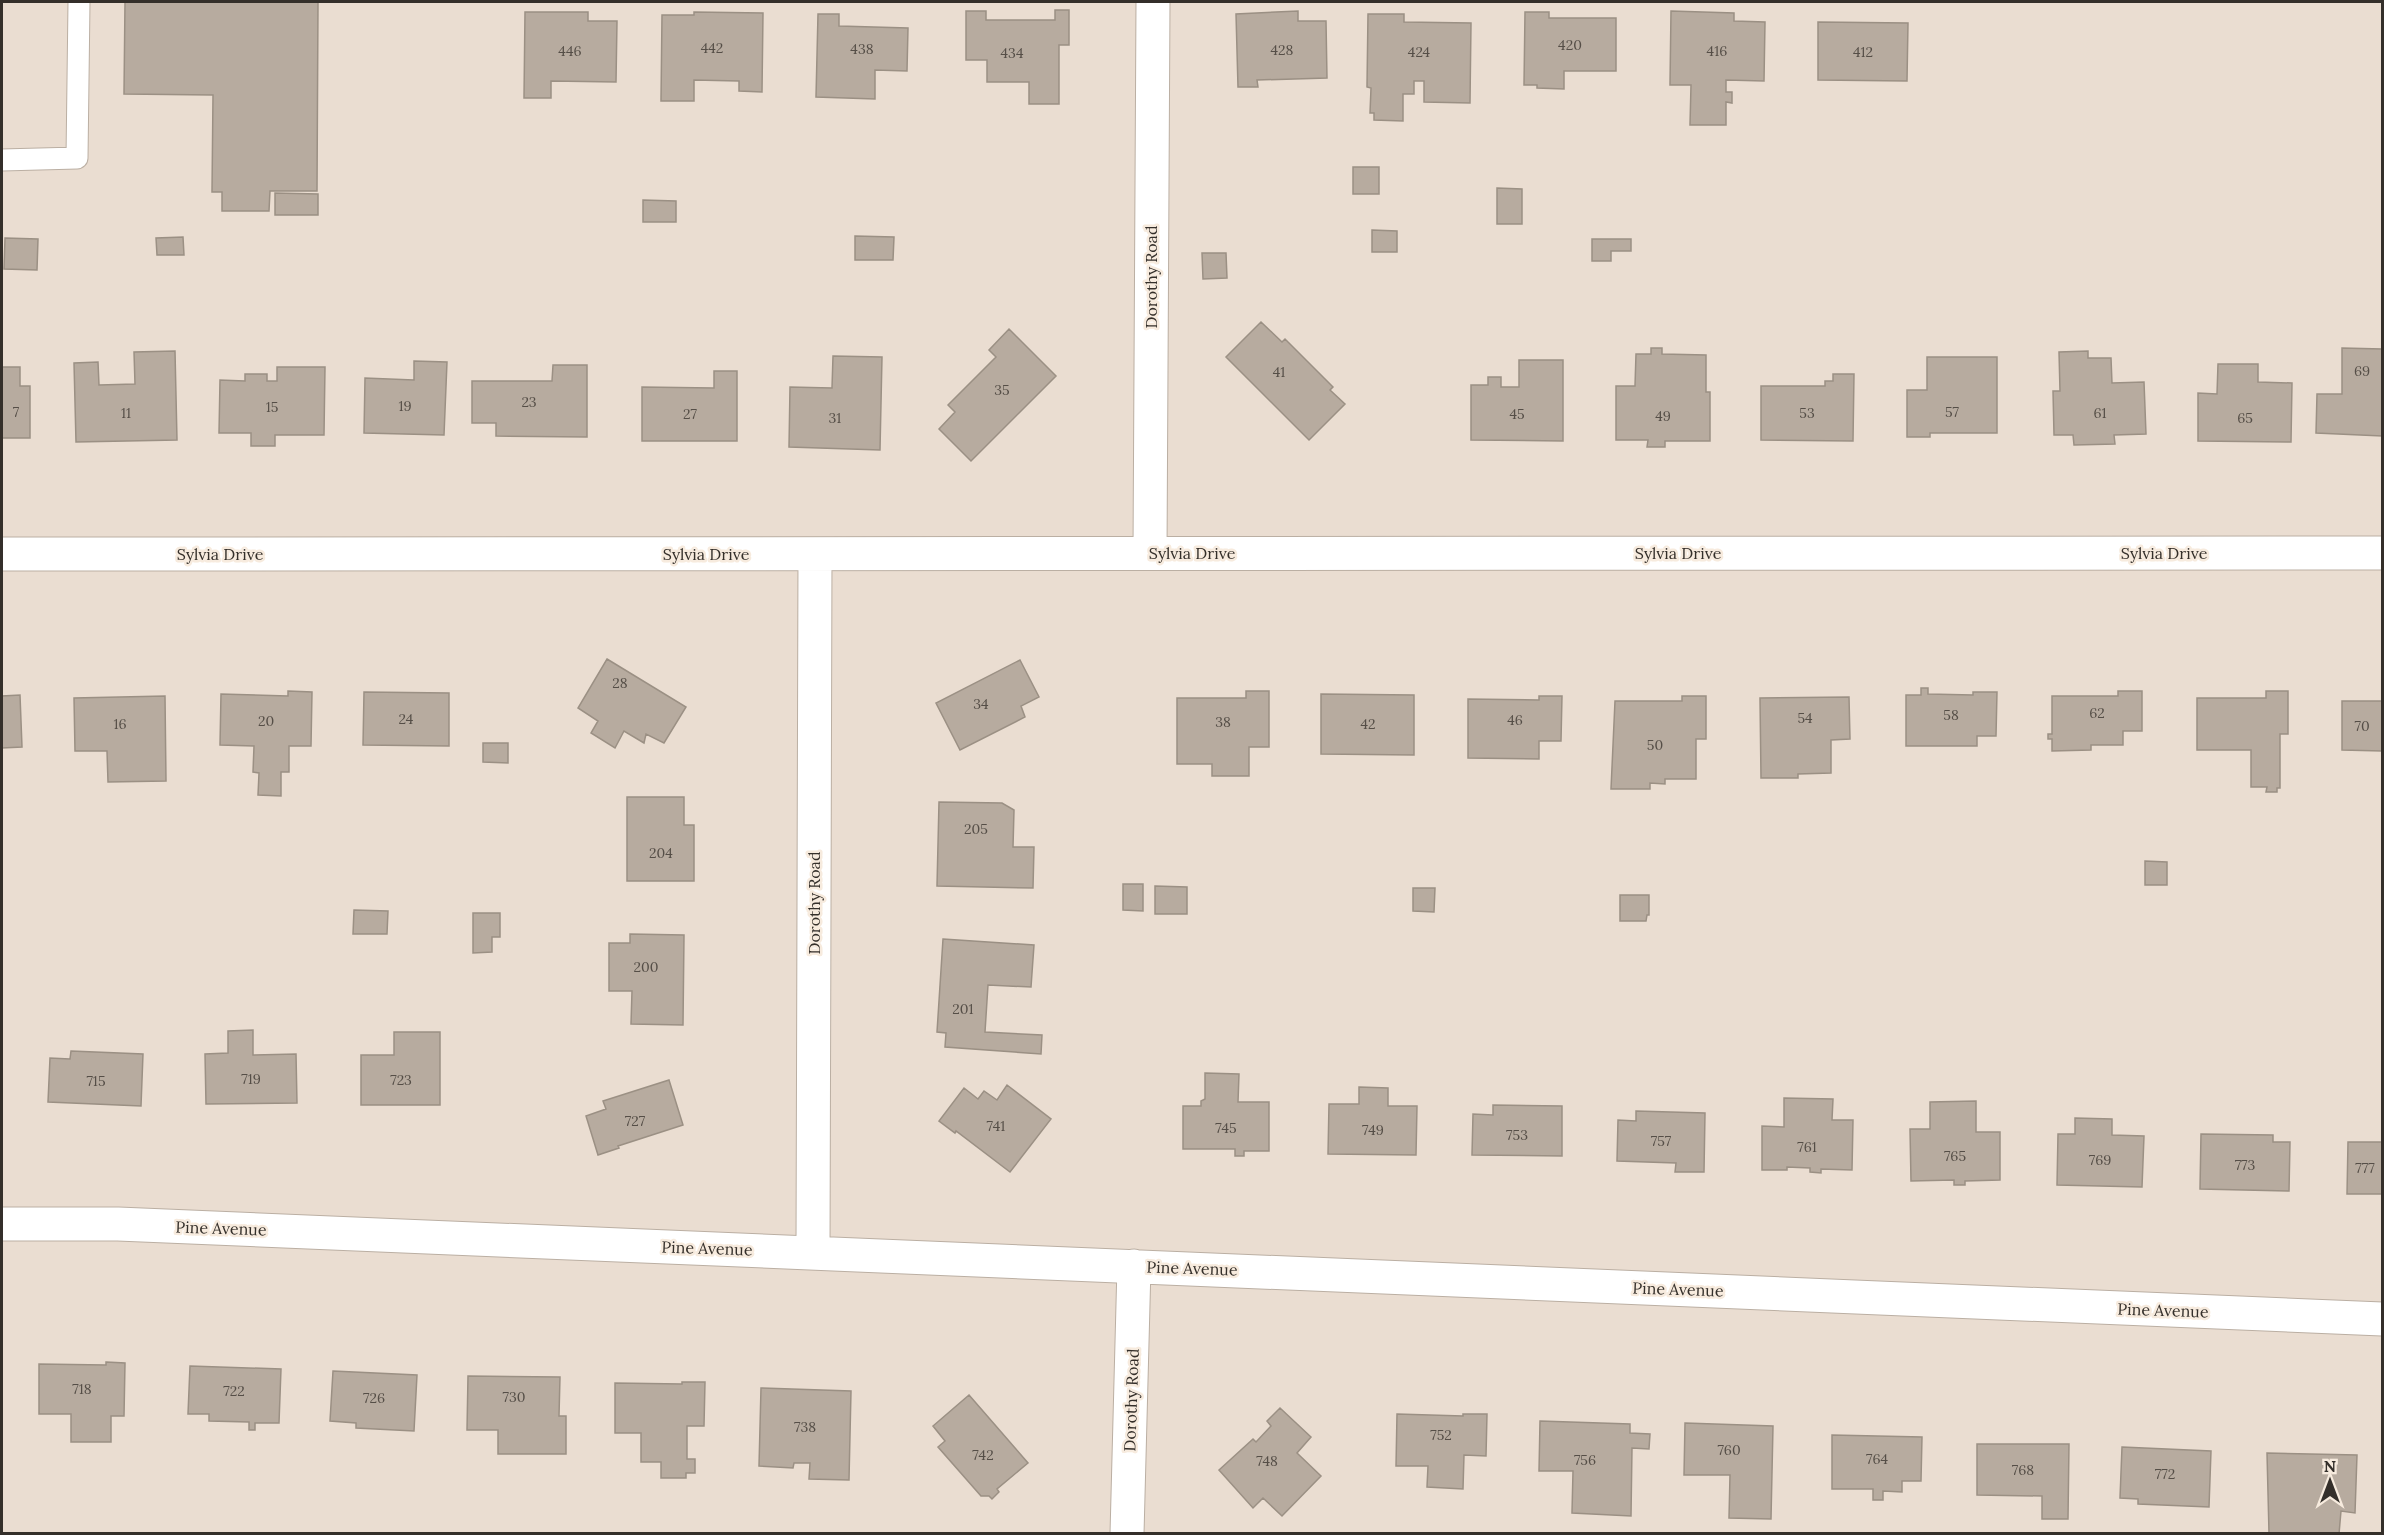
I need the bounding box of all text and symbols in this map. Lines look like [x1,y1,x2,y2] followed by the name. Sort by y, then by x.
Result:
[1558,36,1582,54] house number: 420
[701,39,723,57] house number: 442
[850,40,874,58] house number: 438
[1271,41,1294,59] house number: 428
[558,42,582,60] house number: 446
[1707,42,1727,60] house number: 416
[1408,43,1431,61] house number: 424
[1853,43,1873,61] house number: 412
[1001,44,1024,62] house number: 434
[1141,225,1161,328] street label: Dorothy Road
[2354,362,2370,380] house number: 69
[1273,363,1285,381] house number: 41
[994,381,1010,399] house number: 35
[521,393,537,411] house number: 23
[398,397,412,415] house number: 19
[266,398,278,416] house number: 15
[13,403,20,421] house number: 7
[1945,403,1960,421] house number: 57
[121,404,131,422] house number: 11
[1799,404,1815,422] house number: 53
[2093,404,2107,422] house number: 61
[683,405,698,423] house number: 27
[1509,405,1525,423] house number: 45
[1655,407,1671,425] house number: 49
[829,409,841,427] house number: 31
[2237,409,2253,427] house number: 65
[1149,543,1236,563] street label: Sylvia Drive
[1635,543,1722,563] street label: Sylvia Drive
[2121,543,2208,563] street label: Sylvia Drive
[177,544,264,564] street label: Sylvia Drive
[663,544,750,564] street label: Sylvia Drive
[612,674,628,692] house number: 28
[973,695,989,713] house number: 34
[2089,704,2105,722] house number: 62
[1943,706,1959,724] house number: 58
[1797,709,1813,727] house number: 54
[399,710,414,728] house number: 24
[1507,711,1523,729] house number: 46
[258,712,274,730] house number: 20
[1215,713,1231,731] house number: 38
[113,715,127,733] house number: 16
[1360,715,1376,733] house number: 42
[2354,717,2370,735] house number: 70
[1647,736,1663,754] house number: 50
[964,820,988,838] house number: 205
[649,844,673,862] house number: 204
[804,851,824,954] street label: Dorothy Road
[634,958,658,976] house number: 200
[952,1000,974,1018] house number: 201
[241,1070,261,1088] house number: 719
[390,1071,412,1089] house number: 723
[86,1072,106,1090] house number: 715
[625,1112,646,1130] house number: 727
[987,1117,1005,1135] house number: 741
[1215,1119,1237,1137] house number: 745
[1362,1121,1384,1139] house number: 749
[1506,1126,1528,1144] house number: 753
[1651,1132,1672,1150] house number: 757
[1797,1138,1817,1156] house number: 761
[1944,1147,1966,1165] house number: 765
[2089,1151,2111,1169] house number: 769
[2235,1156,2256,1174] house number: 773
[2355,1159,2375,1177] house number: 777
[175,1216,267,1240] street label: Pine Avenue
[661,1236,753,1260] street label: Pine Avenue
[1146,1256,1238,1280] street label: Pine Avenue
[1632,1277,1724,1301] street label: Pine Avenue
[2117,1298,2209,1322] street label: Pine Avenue
[1119,1348,1143,1452] street label: Dorothy Road
[72,1380,92,1398] house number: 718
[223,1382,245,1400] house number: 722
[503,1388,525,1406] house number: 730
[363,1389,385,1407] house number: 726
[794,1418,816,1436] house number: 738
[1430,1426,1452,1444] house number: 752
[1717,1441,1741,1459] house number: 760
[972,1446,994,1464] house number: 742
[1866,1450,1888,1468] house number: 764
[1574,1451,1596,1469] house number: 756
[2300,1451,2360,1511] north arrow
[1256,1452,1278,1470] house number: 748
[2324,1456,2336,1476] text: N
[2012,1461,2034,1479] house number: 768
[2155,1465,2175,1483] house number: 772

